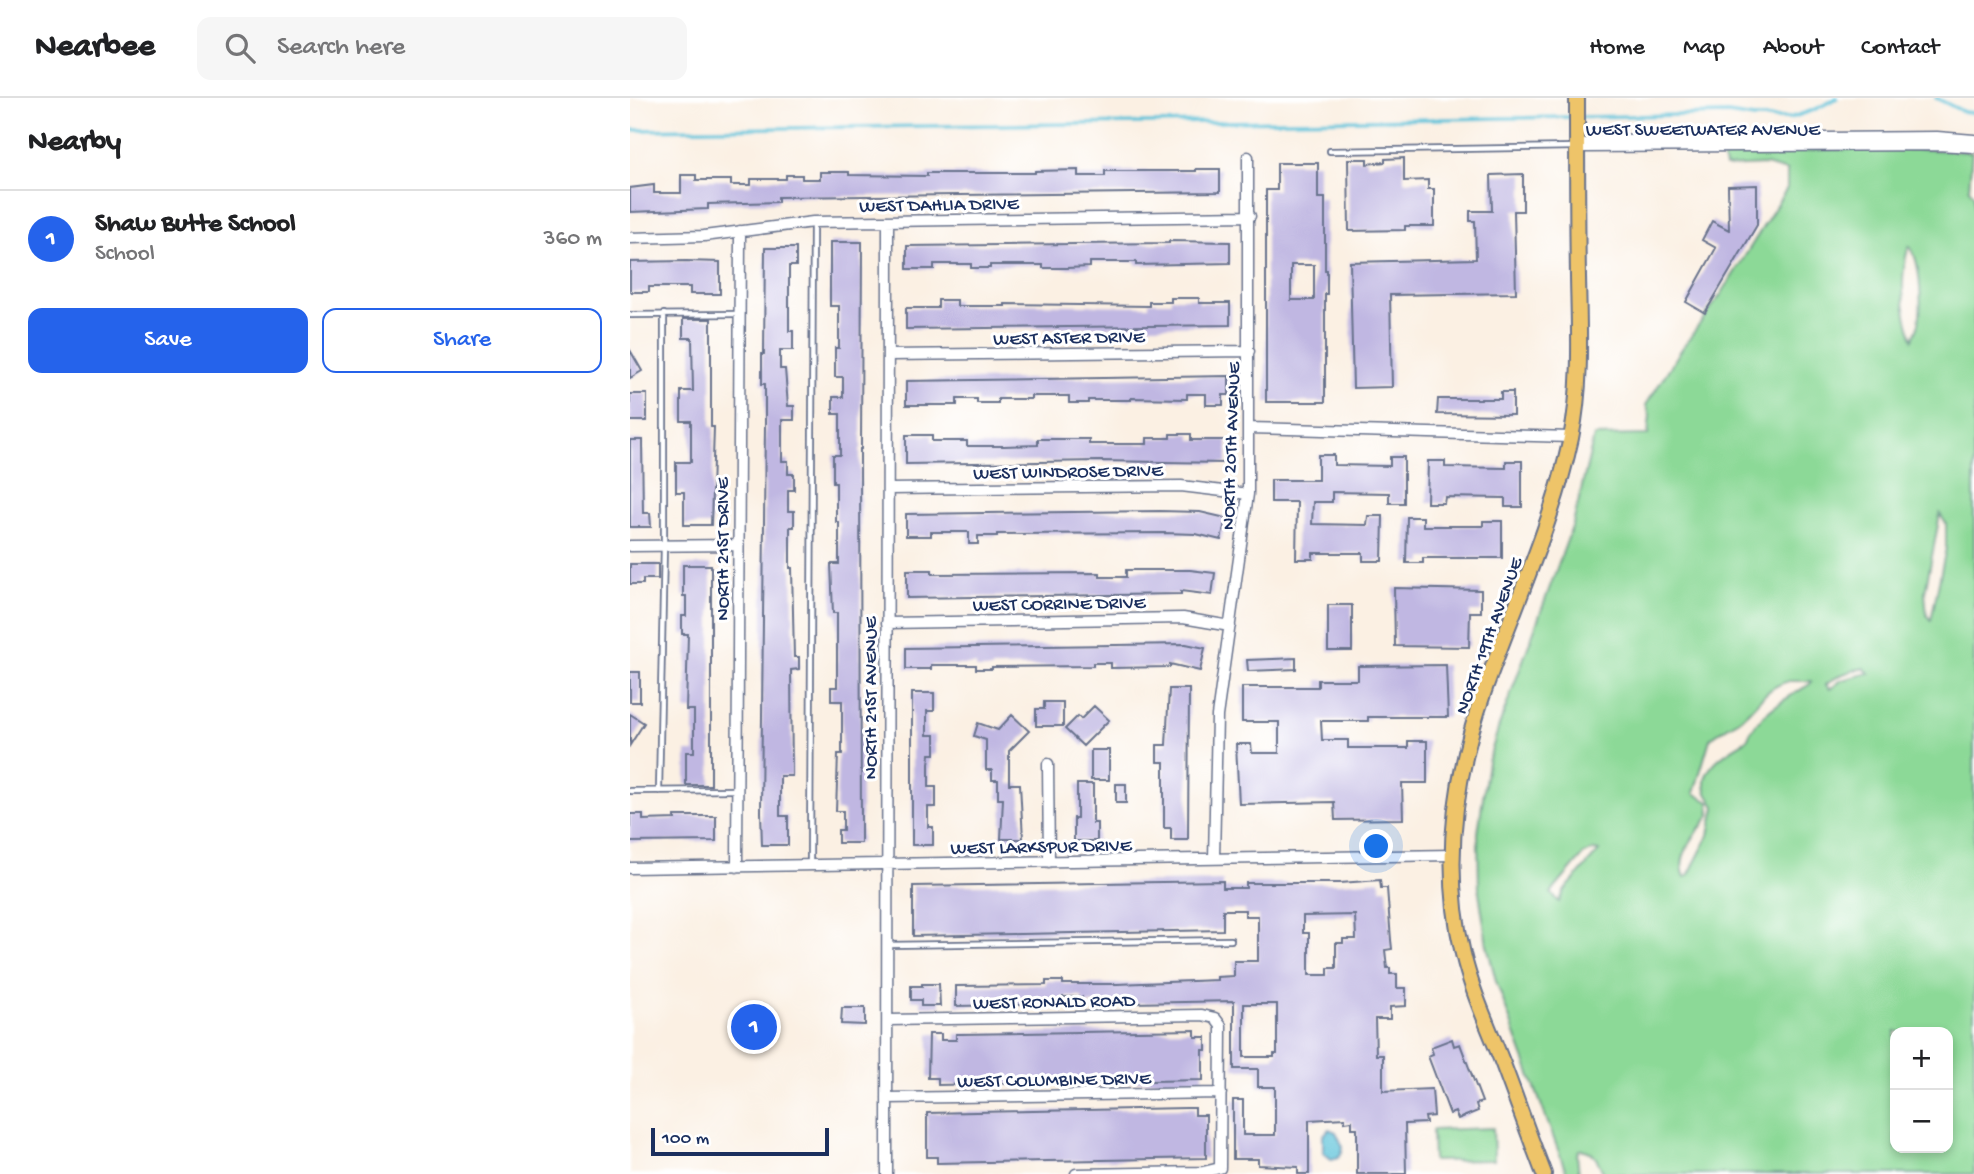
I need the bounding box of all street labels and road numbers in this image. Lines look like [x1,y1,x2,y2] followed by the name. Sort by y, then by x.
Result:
[1586,120,1821,143] street label: WEST SWEETWATER AVENUE
[859,194,1020,219] street label: WEST DAHLIA DRIVE
[993,327,1146,352] street label: WEST ASTER DRIVE
[1218,361,1247,530] street label: NORTH 20TH AVENUE
[973,460,1164,487] street label: WEST WINDROSE DRIVE
[713,476,736,621] street label: NORTH 21ST DRIVE
[1451,554,1530,718] street label: NORTH 19TH AVENUE
[972,592,1147,619] street label: WEST CORRINE DRIVE
[861,615,884,779] street label: NORTH 21ST AVENUE
[950,835,1133,862] street label: WEST LARKSPUR DRIVE
[973,991,1136,1016] street label: WEST RONALD ROAD
[957,1068,1152,1095] street label: WEST COLUMBINE DRIVE

